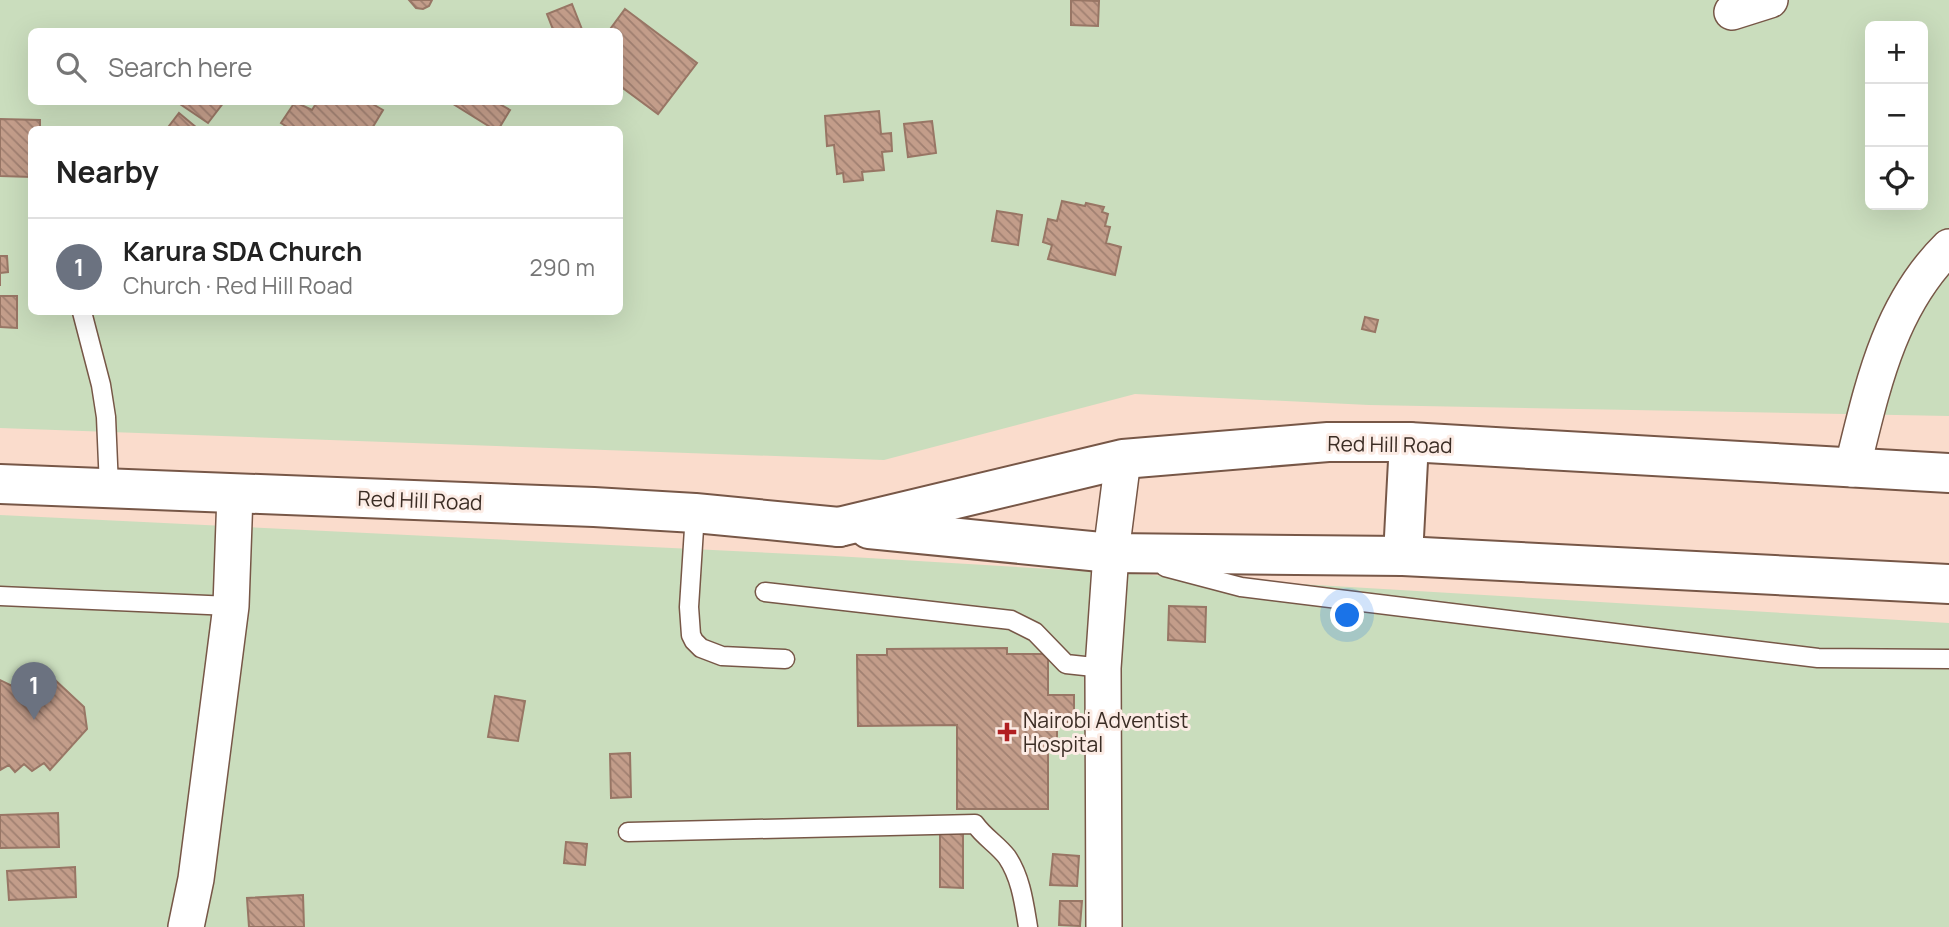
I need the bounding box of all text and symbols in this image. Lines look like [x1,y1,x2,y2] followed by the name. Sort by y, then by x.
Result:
[1865,21,1928,210] map controls
[1865,21,1928,84] button: +
[28,28,623,105] search box
[52,48,90,86] icon: search
[108,49,253,85] text: Search here
[1865,84,1928,147] button: −
[1865,147,1928,210] button: locate
[56,151,159,192] text: Nearby
[123,233,362,269] text: Karura SDA Church
[74,251,84,283] text: 1
[529,251,595,283] text: 290 m
[123,269,353,301] text: Church · Red Hill Road
[1327,429,1453,459] street label: Red Hill Road
[357,484,483,516] street label: Red Hill Road
[1330,598,1364,632] your location
[11,662,57,720] pin: 1
[1023,706,1188,758] place label: Nairobi Adventist Hospital
[997,722,1017,742] marker: Nairobi Adventist Hospital

